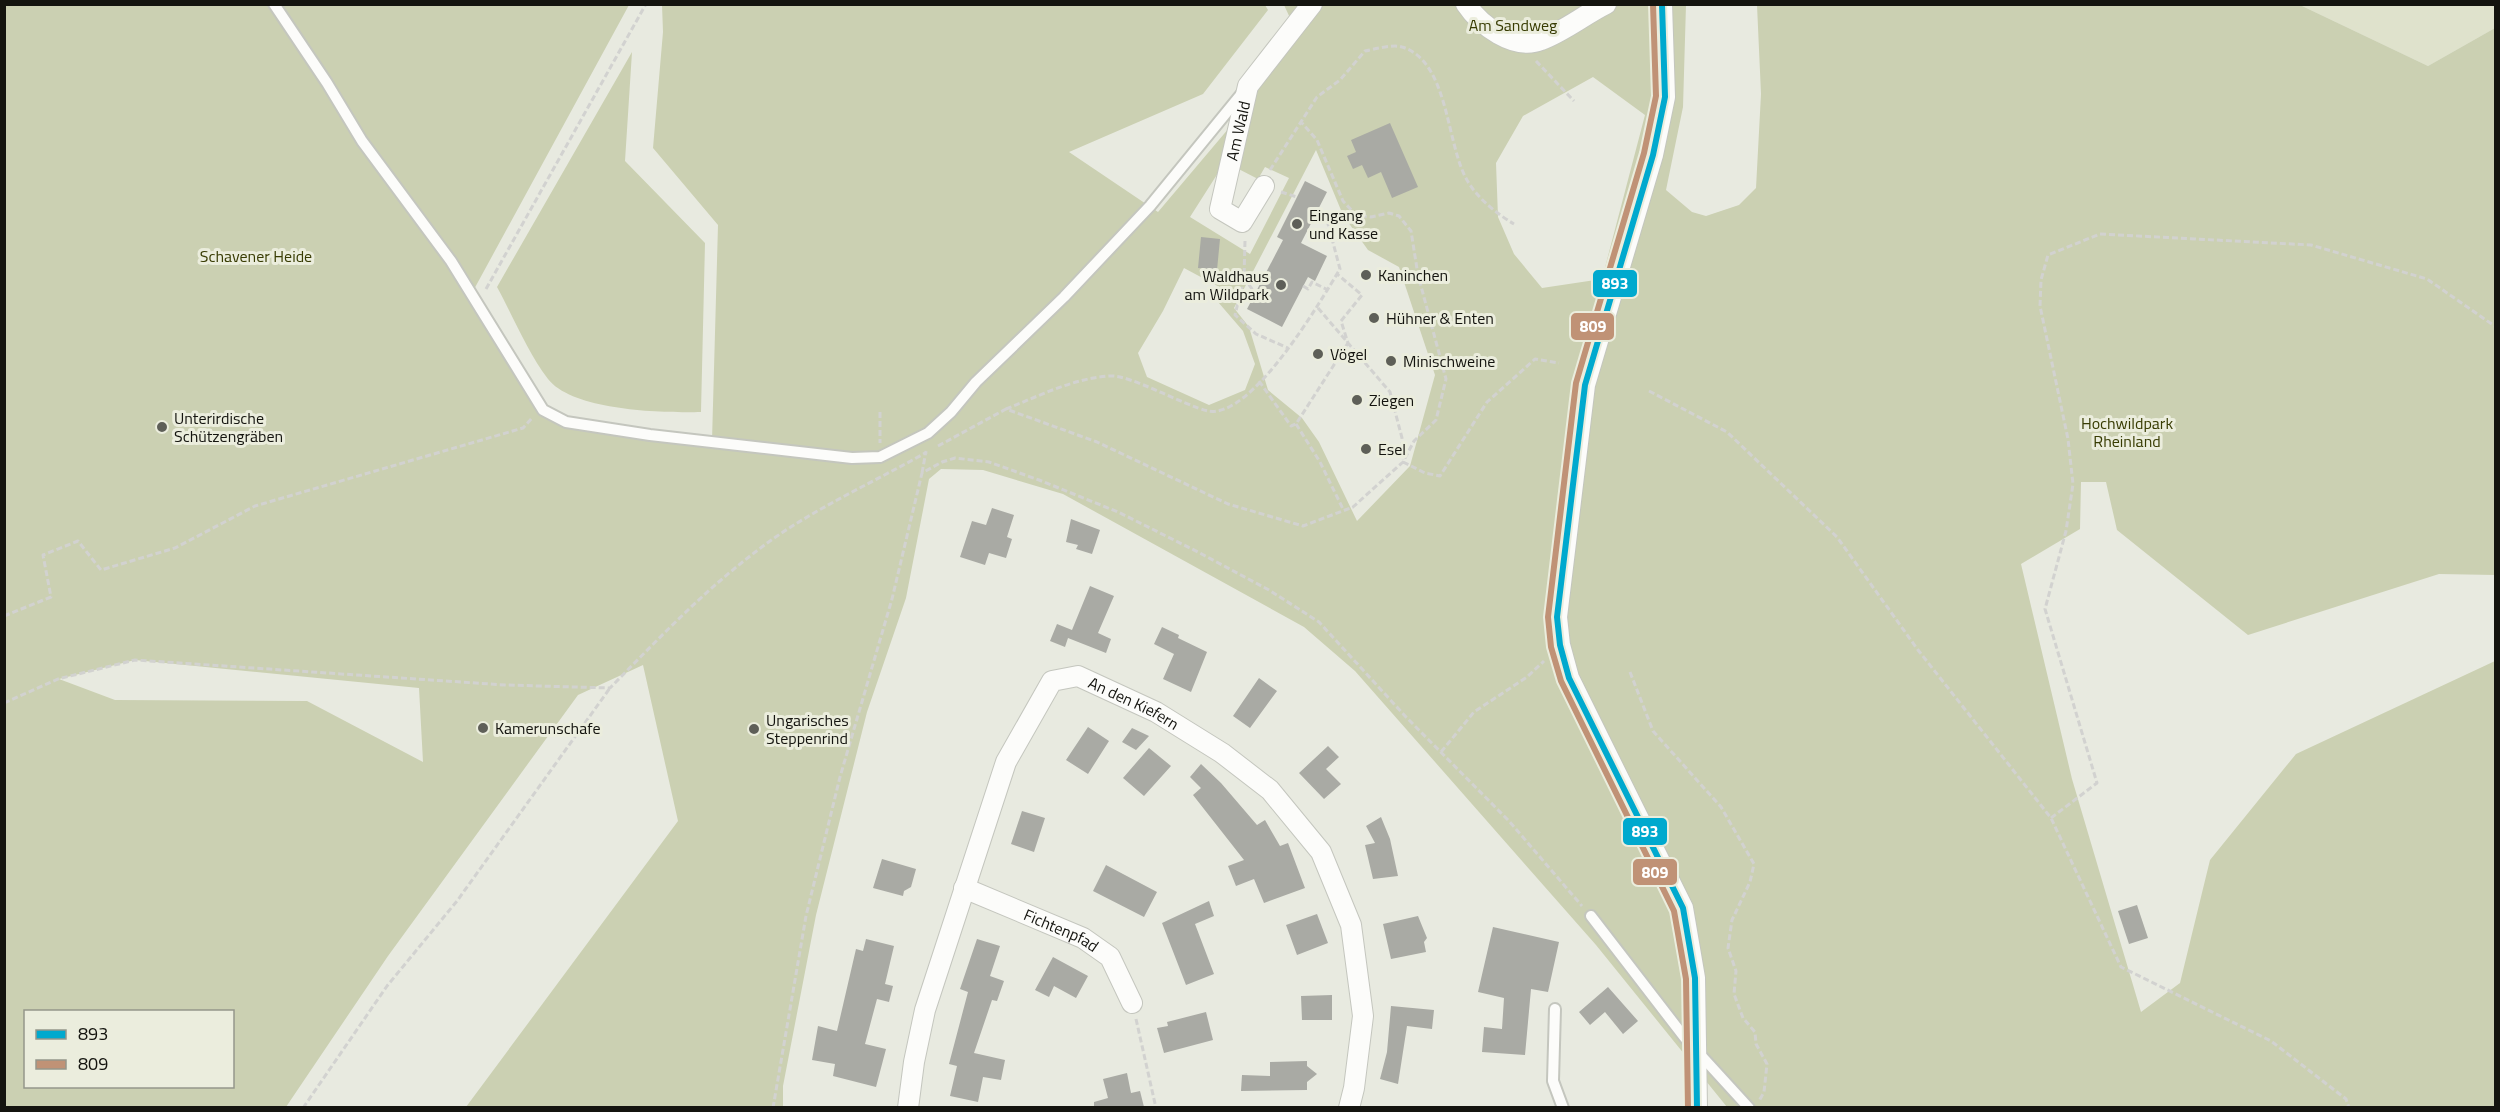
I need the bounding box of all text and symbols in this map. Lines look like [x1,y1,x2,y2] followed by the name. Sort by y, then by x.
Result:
[1469,13,1557,37] park label: Am Sandweg
[1219,99,1256,163] street label: Am Wald
[1309,203,1378,245] place label: Eingang und Kasse
[1290,217,1304,231] marker: Eingang und Kasse
[200,244,312,268] park label: Schavener Heide
[1378,263,1448,287] place label: Kaninchen
[1185,264,1269,306] place label: Waldhaus am Wildpark
[1359,268,1373,282] marker: Kaninchen
[1592,269,1638,298] line badge: 893
[1602,271,1628,295] text: 893
[1274,278,1288,292] marker: Waldhaus am Wildpark
[1386,306,1494,330] place label: Hühner & Enten
[1367,311,1381,325] marker: Hühner & Enten
[1570,312,1615,341] line badge: 809
[1580,314,1606,338] text: 809
[1330,342,1367,366] place label: Vögel
[1311,347,1325,361] marker: Vögel
[1403,349,1495,373] place label: Minischweine
[1384,354,1398,368] marker: Minischweine
[1369,388,1414,412] place label: Ziegen
[1350,393,1364,407] marker: Ziegen
[174,406,283,448] place label: Unterirdische Schützengräben
[2081,411,2173,453] park label: Hochwildpark Rheinland
[155,420,169,434] marker: Unterirdische Schützengräben
[1378,437,1406,461] place label: Esel
[1359,442,1373,456] marker: Esel
[1085,670,1184,736] street label: An den Kiefern
[766,708,849,750] place label: Ungarisches Steppenrind
[495,716,600,740] place label: Kamerunschafe
[476,721,490,735] marker: Kamerunschafe
[747,722,761,736] marker: Ungarisches Steppenrind
[1622,817,1668,846] line badge: 893
[1632,819,1658,843] text: 893
[1632,858,1678,886] line badge: 809
[1642,860,1668,884] text: 809
[1020,902,1104,958] street label: Fichtenpfad
[24,1010,234,1088] legend
[78,1020,108,1047] text: 893
[78,1050,108,1077] text: 809

